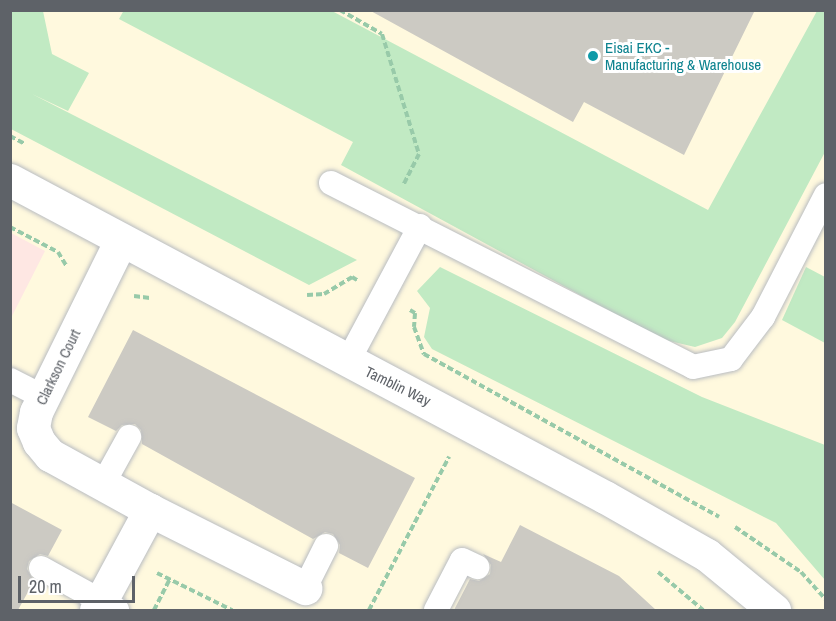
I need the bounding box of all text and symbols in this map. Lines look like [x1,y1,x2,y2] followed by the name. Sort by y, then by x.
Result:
[605,38,761,73] place label: Eisai EKC - Manufacturing & Warehouse
[586,49,600,63] marker: Eisai EKC - Manufacturing & Warehouse
[32,326,84,408] street label: Clarkson Court
[362,362,434,410] street label: Tamblin Way
[21,564,138,602] scale bar
[29,574,62,599] text: 20 m

